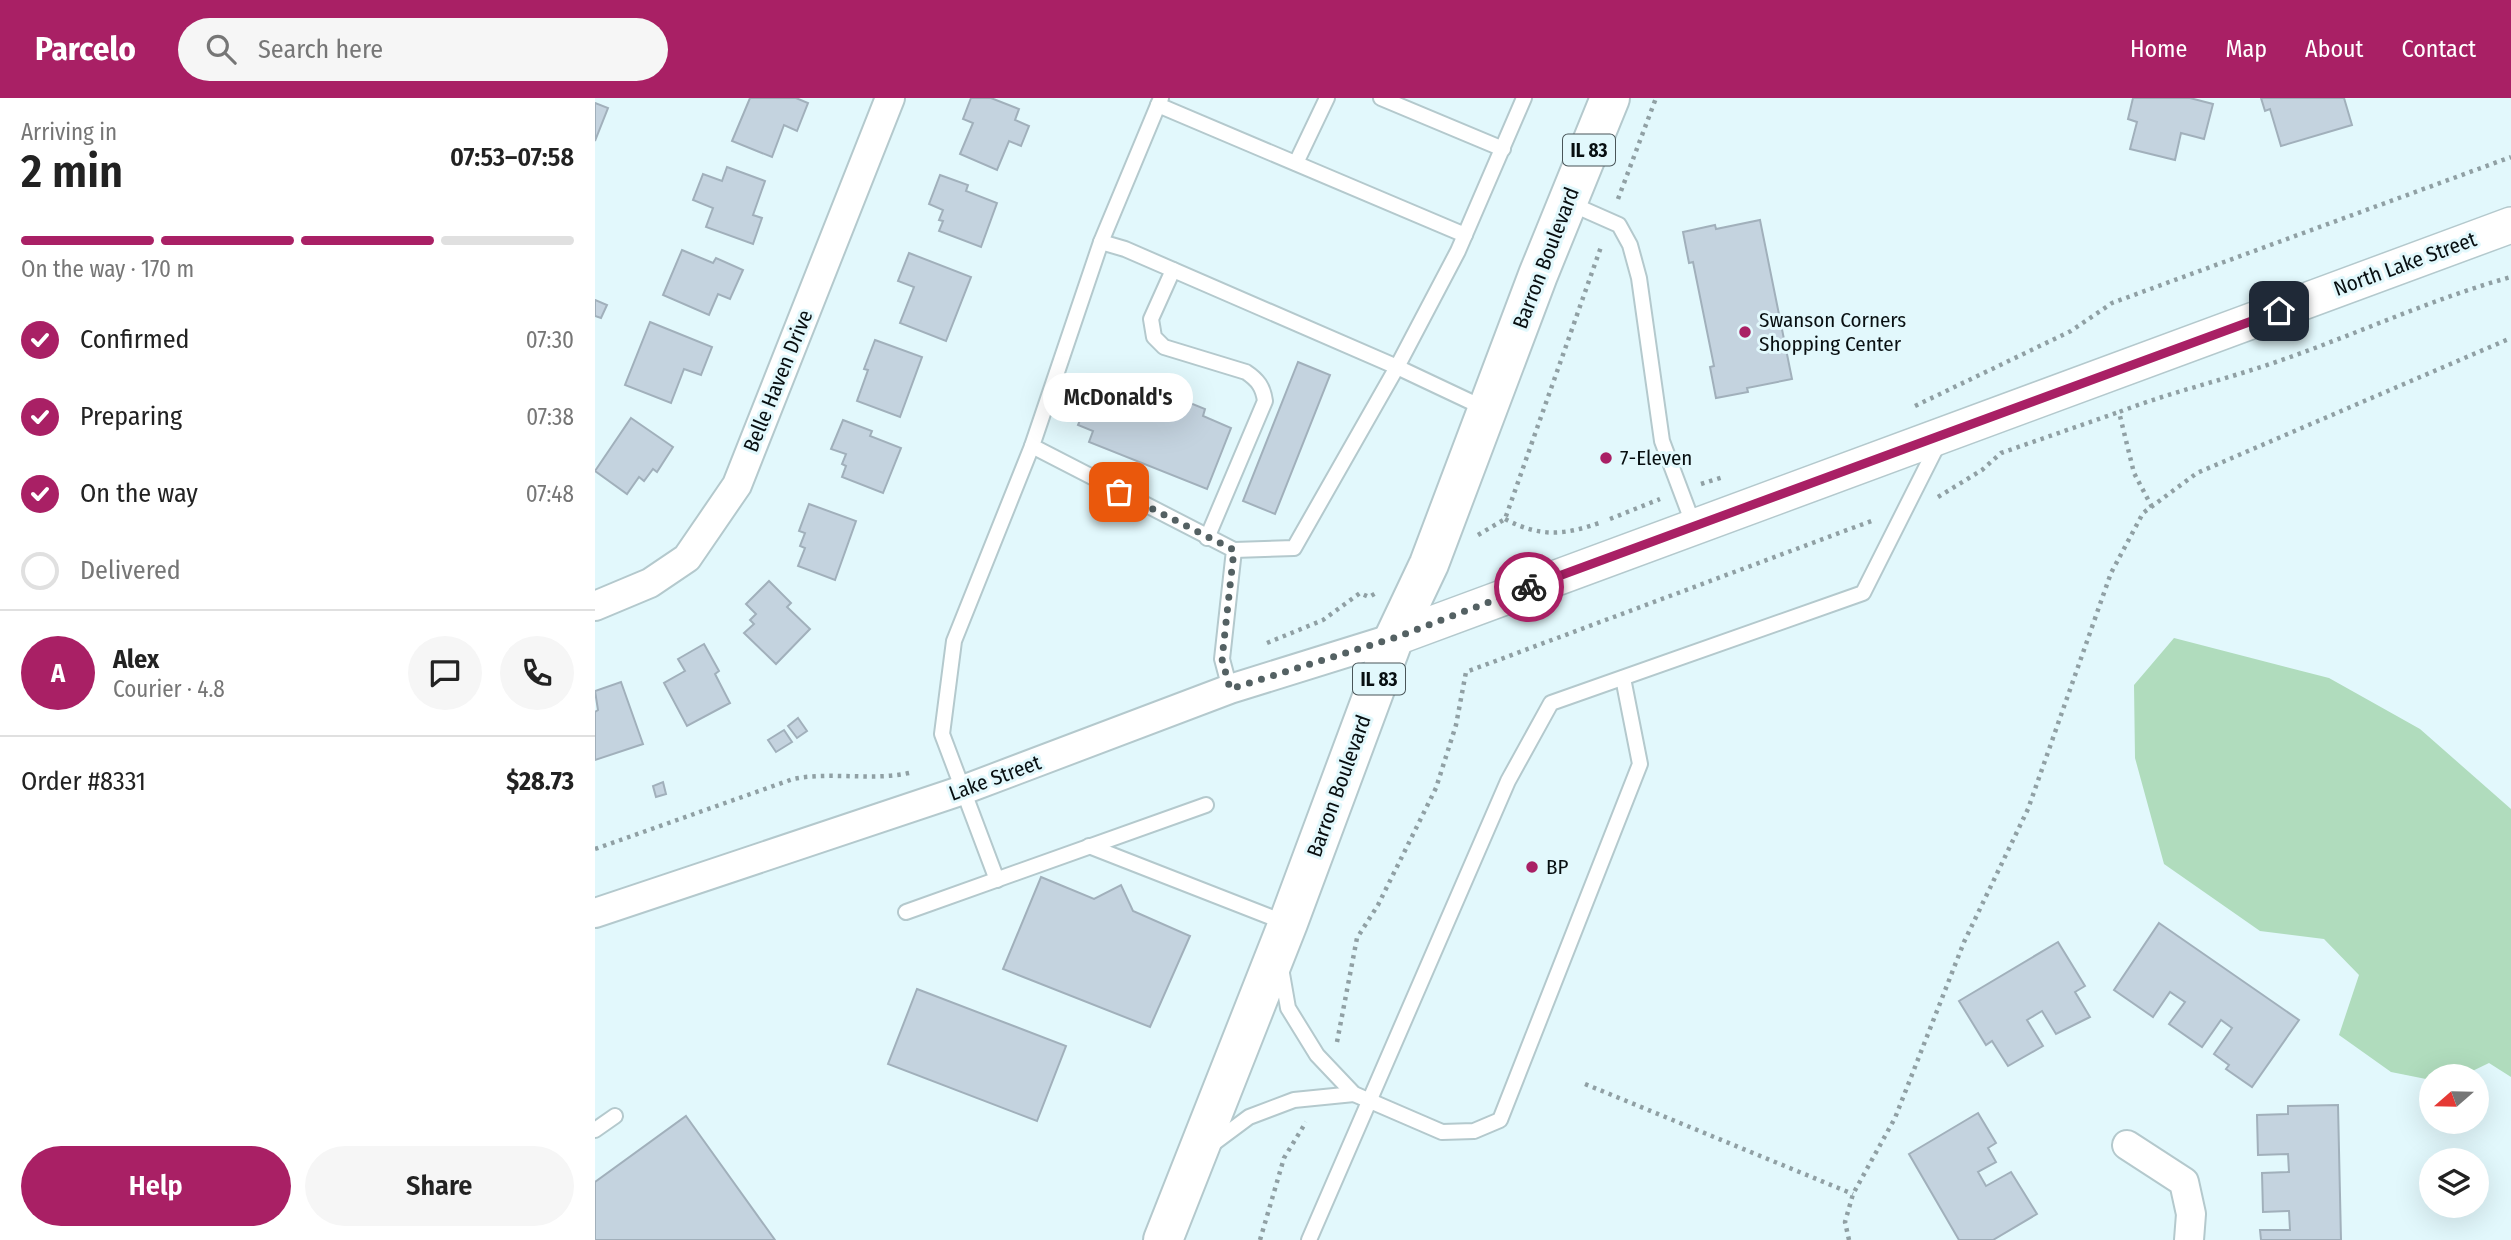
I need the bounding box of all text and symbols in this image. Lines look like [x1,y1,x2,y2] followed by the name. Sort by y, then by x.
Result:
[178,18,668,81] search box
[35,29,136,69] text: Parcelo
[202,30,240,68] icon: search
[258,34,383,65] text: Search here
[2130,35,2187,63] text: Home
[2225,35,2267,63] text: Map
[2305,35,2363,63] text: About
[2401,35,2476,63] text: Contact
[21,118,117,146] text: Arriving in
[1563,134,1615,166] road number: IL 83
[450,142,574,173] text: 07:53–07:58
[21,144,123,199] text: 2 min
[1507,184,1585,332] street label: Barron Boulevard
[2330,226,2480,302] street label: North Lake Street
[21,255,194,283] text: On the way · 170 m
[2249,281,2309,341] pin
[2260,292,2298,330] icon: home
[738,306,818,456] street label: Belle Haven Drive
[1759,307,1906,357] place label: Swanson Corners Shopping Center
[21,321,59,359] icon: check
[80,324,190,355] text: Confirmed
[1737,324,1753,340] marker: Swanson Corners Shopping Center
[526,326,574,354] text: 07:30
[1044,373,1194,422] callout: McDonald's
[1063,383,1173,411] text: McDonald's
[21,398,59,436] icon: check
[80,401,182,432] text: Preparing
[526,403,574,431] text: 07:38
[1620,445,1692,471] place label: 7-Eleven
[1598,450,1614,466] marker: 7-Eleven
[1089,462,1149,522] pin
[1100,473,1138,511] icon: bag
[21,475,59,513] icon: check
[80,478,198,509] text: On the way
[526,480,574,508] text: 07:48
[1494,552,1564,622] courier
[80,555,181,586] text: Delivered
[1510,568,1548,606] icon: bike
[408,636,482,710] button: chat
[500,636,574,710] button: phone
[113,644,159,675] text: Alex
[51,658,65,689] text: A
[1353,664,1405,694] road number: IL 83
[113,675,225,703] text: Courier · 4.8
[1301,711,1377,861] street label: Barron Boulevard
[945,749,1045,807] street label: Lake Street
[21,766,146,797] text: Order #8331
[506,766,574,797] text: $28.73
[1546,854,1568,880] place label: BP
[1524,859,1540,875] marker: BP
[2419,1064,2489,1134] north arrow
[2419,1064,2489,1218] map controls
[21,1146,291,1226] button: Help
[305,1146,574,1226] button: Share
[2419,1148,2489,1218] button: layers

